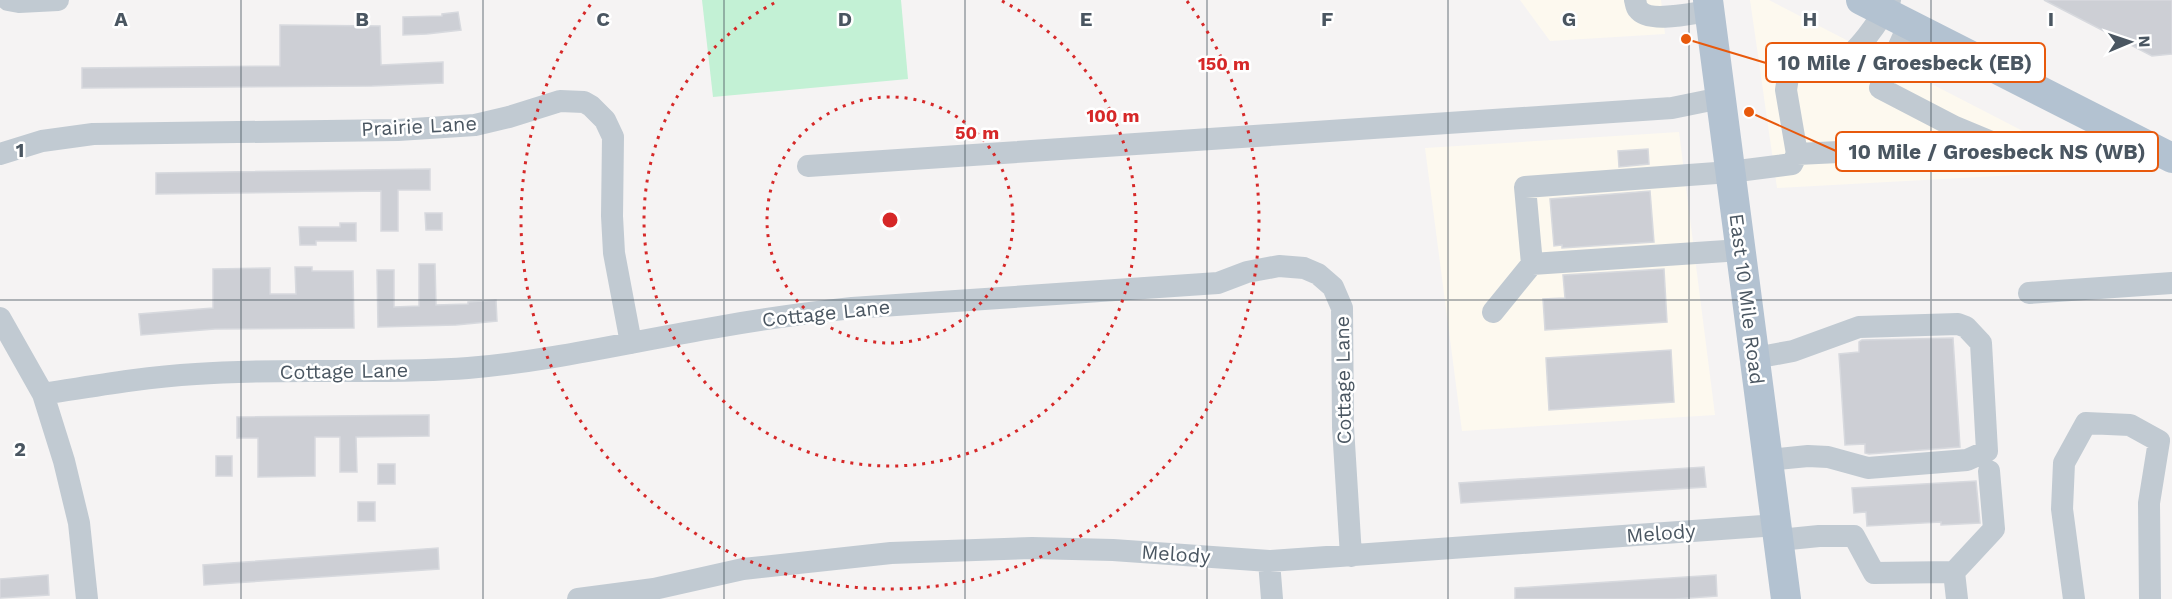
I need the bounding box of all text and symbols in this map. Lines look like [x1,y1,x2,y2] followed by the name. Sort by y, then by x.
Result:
[114,7,128,31] text: A
[355,7,369,31] text: B
[596,7,610,31] text: C
[838,7,852,31] text: D
[1080,7,1092,31] text: E
[1321,7,1333,31] text: F
[1562,7,1576,31] text: G
[1803,7,1817,31] text: H
[2048,7,2054,31] text: I
[2100,12,2160,72] north arrow
[2135,35,2154,48] text: N
[1766,43,2045,82] callout: 10 Mile / Groesbeck (EB)
[1778,50,2032,75] text: 10 Mile / Groesbeck (EB)
[1198,53,1250,74] text: 150 m
[1086,105,1140,126] text: 100 m
[361,111,477,141] street label: Prairie Lane
[955,122,999,143] text: 50 m
[1836,132,2158,171] callout: 10 Mile / Groesbeck NS (WB)
[16,138,24,162] text: 1
[1848,139,2146,164] text: 10 Mile / Groesbeck NS (WB)
[880,210,900,230] centre of rings
[1725,212,1769,386] street label: East 10 Mile Road
[761,294,891,332] street label: Cottage Lane
[1330,316,1356,444] street label: Cottage Lane
[280,358,408,384] street label: Cottage Lane
[14,437,26,461] text: 2
[1626,519,1697,547] street label: Melody
[1141,540,1212,568] street label: Melody

